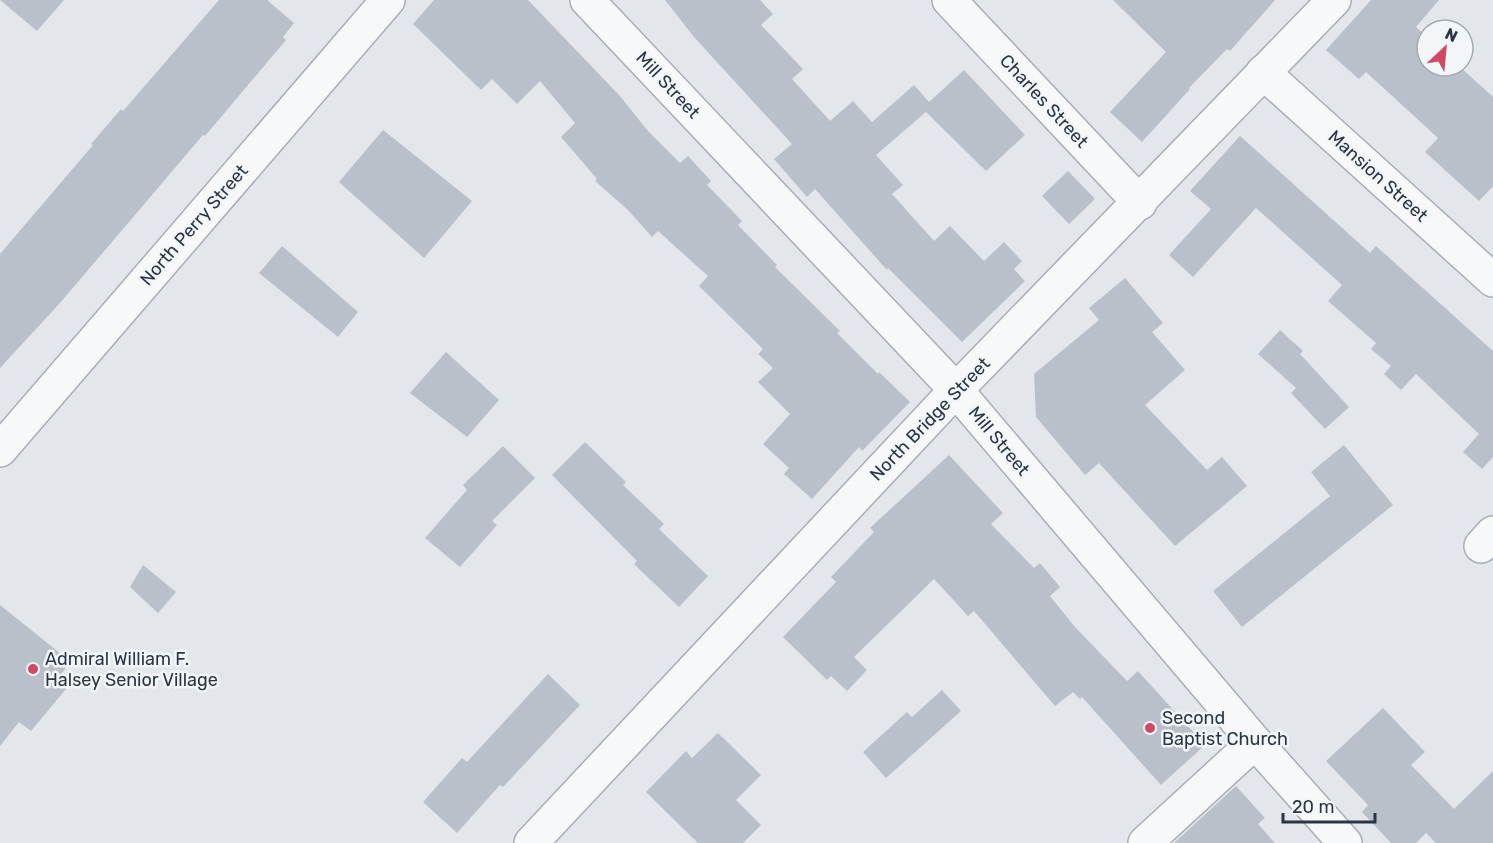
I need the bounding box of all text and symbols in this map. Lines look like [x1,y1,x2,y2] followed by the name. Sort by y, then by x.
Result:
[1415,18,1475,78] north arrow
[1442,24,1461,46] text: N
[631,47,705,123] street label: Mill Street
[995,50,1093,152] street label: Charles Street
[1324,126,1432,226] street label: Mansion Street
[135,160,253,290] street label: North Perry Street
[865,353,995,485] street label: North Bridge Street
[964,402,1034,480] street label: Mill Street
[45,648,218,691] place label: Admiral William F. Halsey Senior Village
[26,662,40,676] marker: Admiral William F. Halsey Senior Village
[1162,707,1288,750] place label: Second Baptist Church
[1143,721,1157,735] marker: Second Baptist Church
[1283,786,1374,824] scale bar
[1292,796,1334,818] text: 20 m

